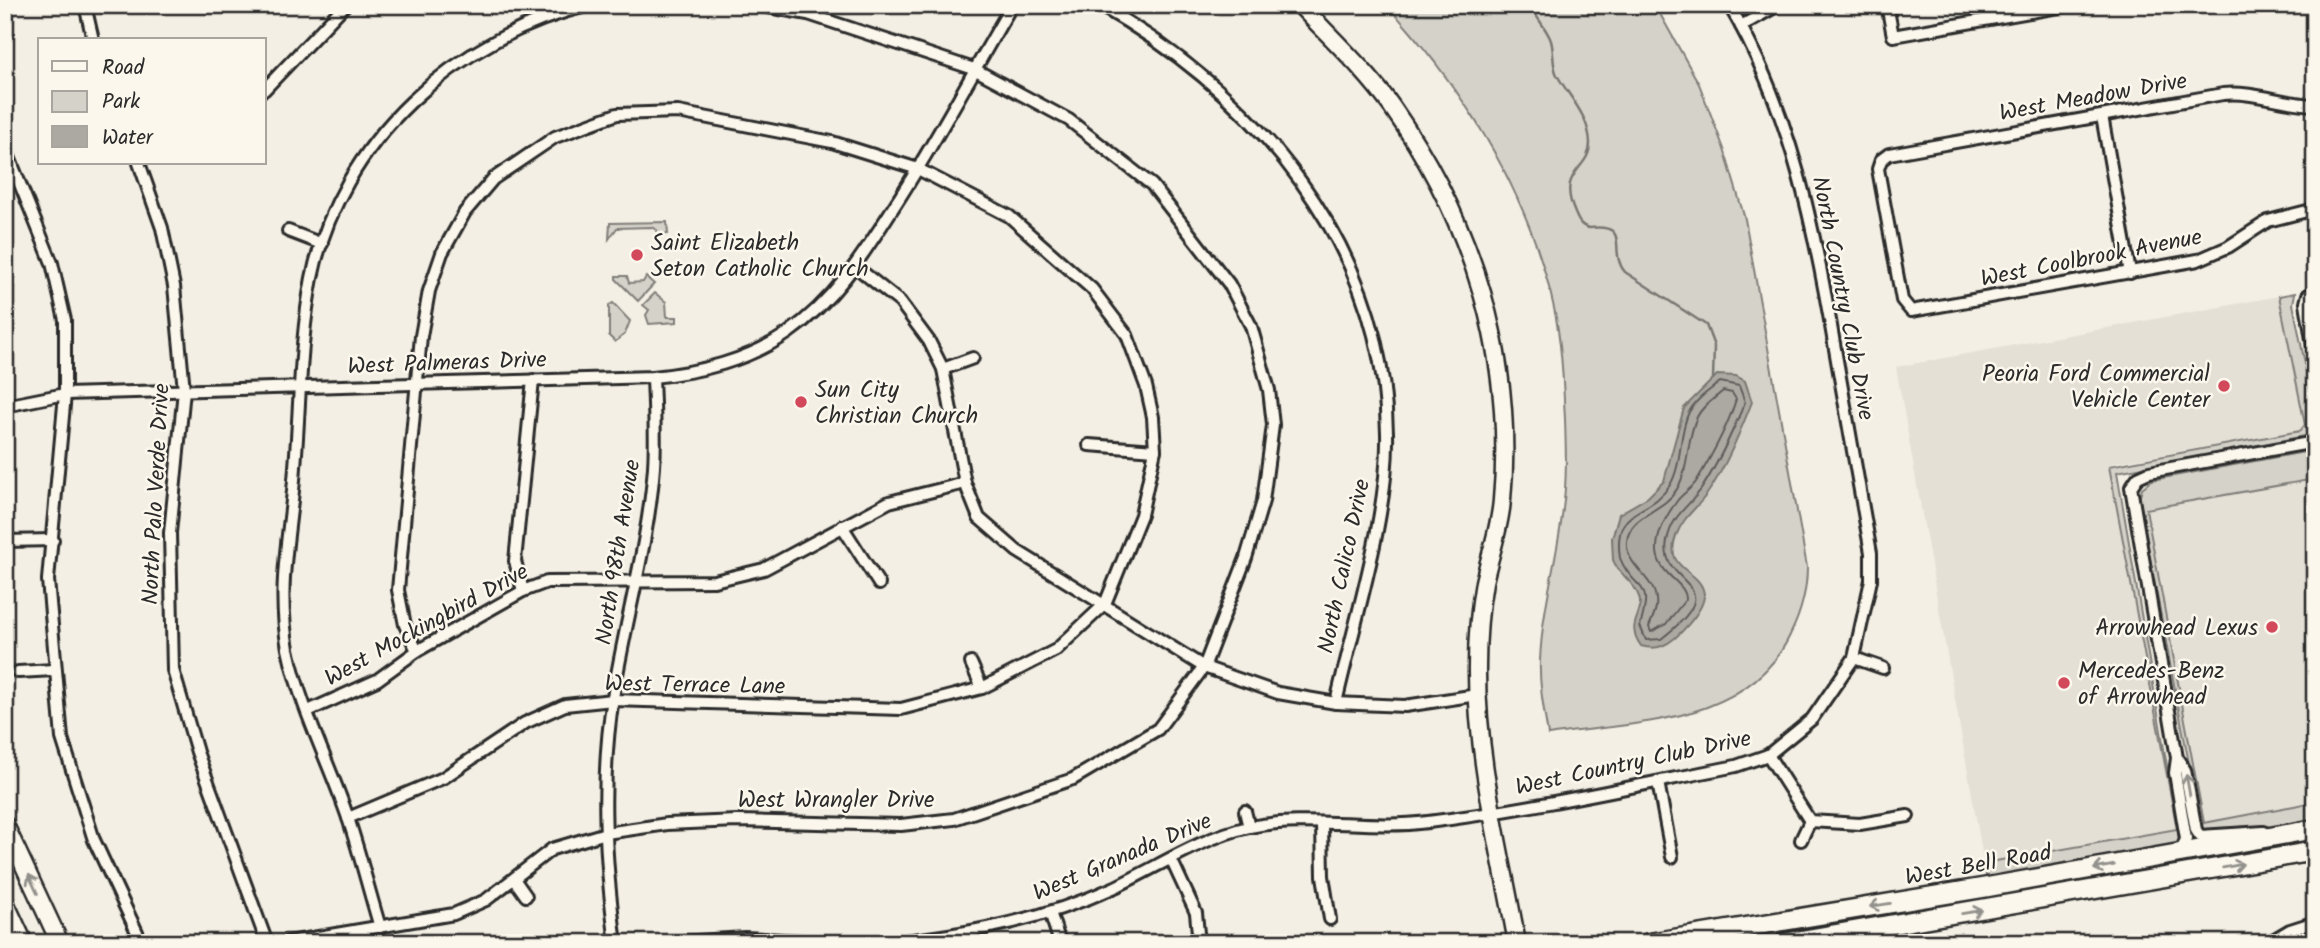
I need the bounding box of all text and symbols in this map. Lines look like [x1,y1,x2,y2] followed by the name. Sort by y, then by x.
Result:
[38,38,266,164] legend
[102,52,145,85] text: Road
[1997,64,2190,132] street label: West Meadow Drive
[102,86,140,119] text: Park
[102,122,154,155] text: Water
[1801,173,1883,423] street label: North Country Club Drive
[1978,220,2205,298] street label: West Coolbrook Avenue
[651,226,869,288] place label: Saint Elizabeth Seton Catholic Church
[629,247,645,263] marker: Saint Elizabeth Seton Catholic Church
[347,343,547,385] street label: West Palmeras Drive
[1982,357,2211,419] place label: Peoria Ford Commercial Vehicle Center
[815,373,978,435] place label: Sun City Christian Church
[2216,378,2232,394] marker: Peoria Ford Commercial Vehicle Center
[133,382,181,606] street label: North Palo Verde Drive
[793,394,809,410] marker: Sun City Christian Church
[587,457,651,648] street label: North 98th Avenue
[1309,476,1381,657] street label: North Calico Drive
[318,555,536,697] street label: West Mockingbird Drive
[2095,611,2258,647] place label: Arrowhead Lexus
[2264,619,2280,635] marker: Arrowhead Lexus
[2078,654,2224,716] place label: Mercedes-Benz of Arrowhead
[604,666,786,706] street label: West Terrace Lane
[2056,675,2072,691] marker: Mercedes-Benz of Arrowhead
[1512,721,1755,807] street label: West Country Club Drive
[2181,774,2194,796] one-way arrow
[738,783,934,819] street label: West Wrangler Drive
[1028,804,1218,912] street label: West Granada Drive
[1902,835,2055,897] street label: West Bell Road
[2221,859,2244,872] one-way arrow
[2093,861,2116,874] one-way arrow
[25,874,39,895] one-way arrow
[1869,899,1892,912] one-way arrow
[1960,905,1983,918] one-way arrow

